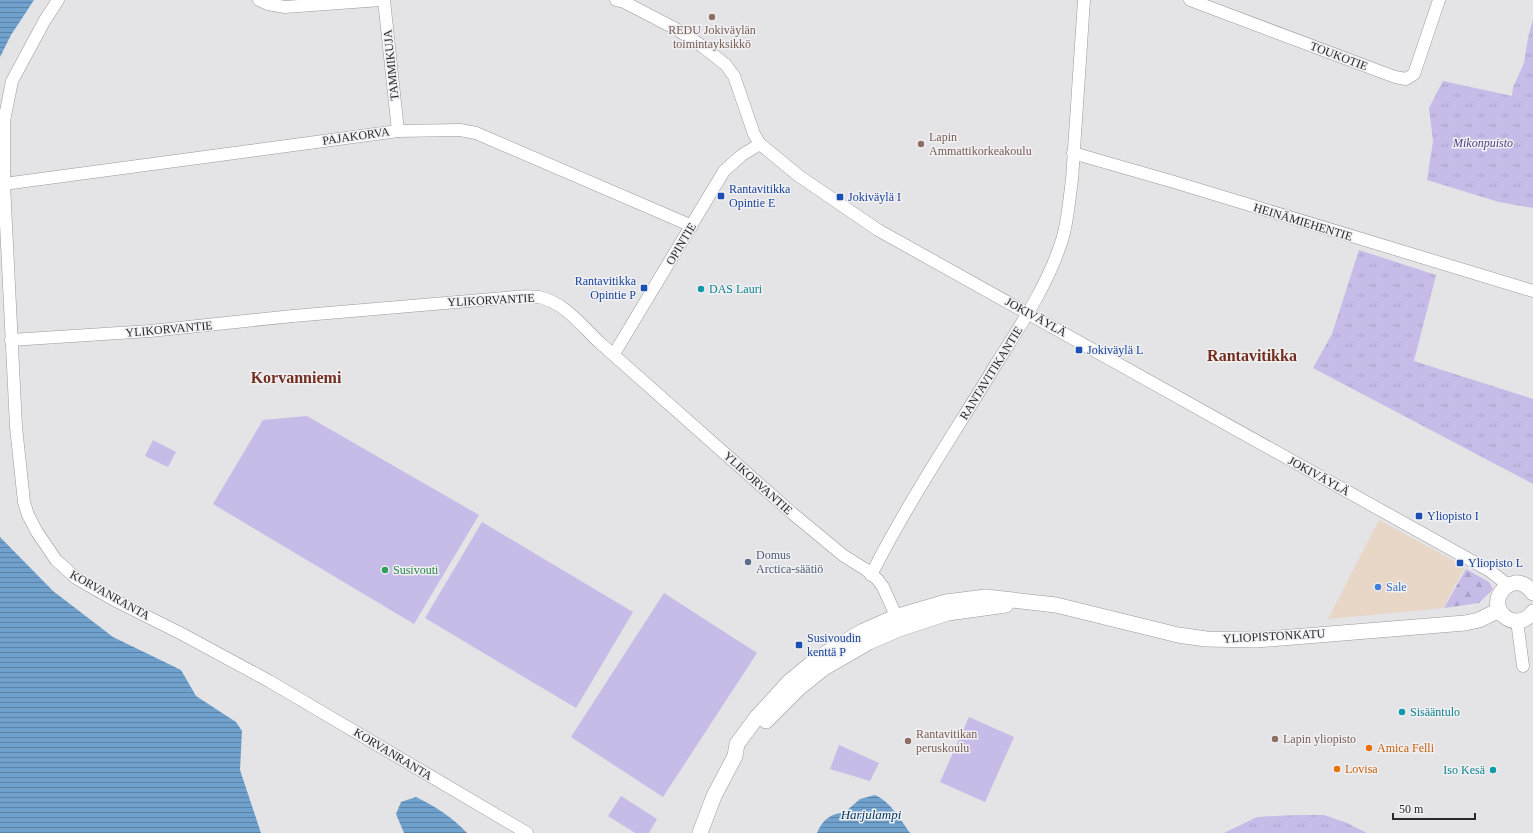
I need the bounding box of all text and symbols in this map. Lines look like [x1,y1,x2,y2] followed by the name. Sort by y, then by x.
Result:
[707,12,717,22] marker: REDU Jokiväylän toimintayksikkö
[668,23,756,51] place label: REDU Jokiväylän toimintayksikkö
[380,29,402,101] street label: TAMMIKUJA
[1308,39,1370,73] street label: TOUKOTIE
[321,124,391,148] street label: PAJAKORVA
[929,130,1032,158] place label: Lapin Ammattikorkeakoulu
[1452,136,1513,150] park label: Mikonpuisto
[916,139,926,149] marker: Lapin Ammattikorkeakoulu
[729,182,791,210] place label: Rantavitikka Opintie E
[848,190,901,204] place label: Jokiväylä I
[716,191,726,201] marker: Rantavitikka Opintie E
[835,192,845,202] marker: Jokiväylä I
[1252,200,1354,244] street label: HEINÄMIEHENTIE
[663,220,699,268] street label: OPINTIE
[575,274,637,302] place label: Rantavitikka Opintie P
[709,282,763,296] place label: DAS Lauri
[639,283,649,293] marker: Rantavitikka Opintie P
[696,284,706,294] marker: DAS Lauri
[447,291,535,309] street label: YLIKORVANTIE
[1003,294,1069,340] street label: JOKIVÄYLÄ
[125,318,213,340] street label: YLIKORVANTIE
[957,324,1025,422] street label: RANTAVITIKANTIE
[1087,343,1143,357] place label: Jokiväylä L
[1074,345,1084,355] marker: Jokiväylä L
[1207,347,1297,364] district label: Rantavitikka
[251,369,342,386] district label: Korvanniemi
[721,449,795,517] street label: YLIKORVANTIE
[1286,453,1352,499] street label: JOKIVÄYLÄ
[1427,509,1479,523] place label: Yliopisto I
[1414,511,1424,521] marker: Yliopisto I
[756,548,823,576] place label: Domus Arctica-säätiö
[1468,556,1523,570] place label: Yliopisto L
[743,557,753,567] marker: Domus Arctica-säätiö
[1455,558,1465,568] marker: Yliopisto L
[393,563,439,577] place label: Susivouti
[380,565,390,575] marker: Susivouti
[68,567,153,623] street label: KORVANRANTA
[1386,580,1407,594] place label: Sale
[1373,582,1383,592] marker: Sale
[1222,626,1326,646] street label: YLIOPISTONKATU
[807,631,861,659] place label: Susivoudin kenttä P
[794,640,804,650] marker: Susivoudin kenttä P
[1410,705,1460,719] place label: Sisääntulo
[1397,707,1407,717] marker: Sisääntulo
[351,725,435,783] street label: KORVANRANTA
[916,727,977,755] place label: Rantavitikan peruskoulu
[1283,732,1356,746] place label: Lapin yliopisto
[1270,734,1280,744] marker: Lapin yliopisto
[903,736,913,746] marker: Rantavitikan peruskoulu
[1377,741,1435,755] place label: Amica Felli
[1364,743,1374,753] marker: Amica Felli
[1345,762,1378,776] place label: Lovisa
[1443,763,1486,777] place label: Iso Kesä
[1332,764,1342,774] marker: Lovisa
[1488,765,1498,775] marker: Iso Kesä
[1393,795,1475,821] scale bar
[1399,802,1424,816] text: 50 m
[840,807,902,822] water label: Harjulampi

